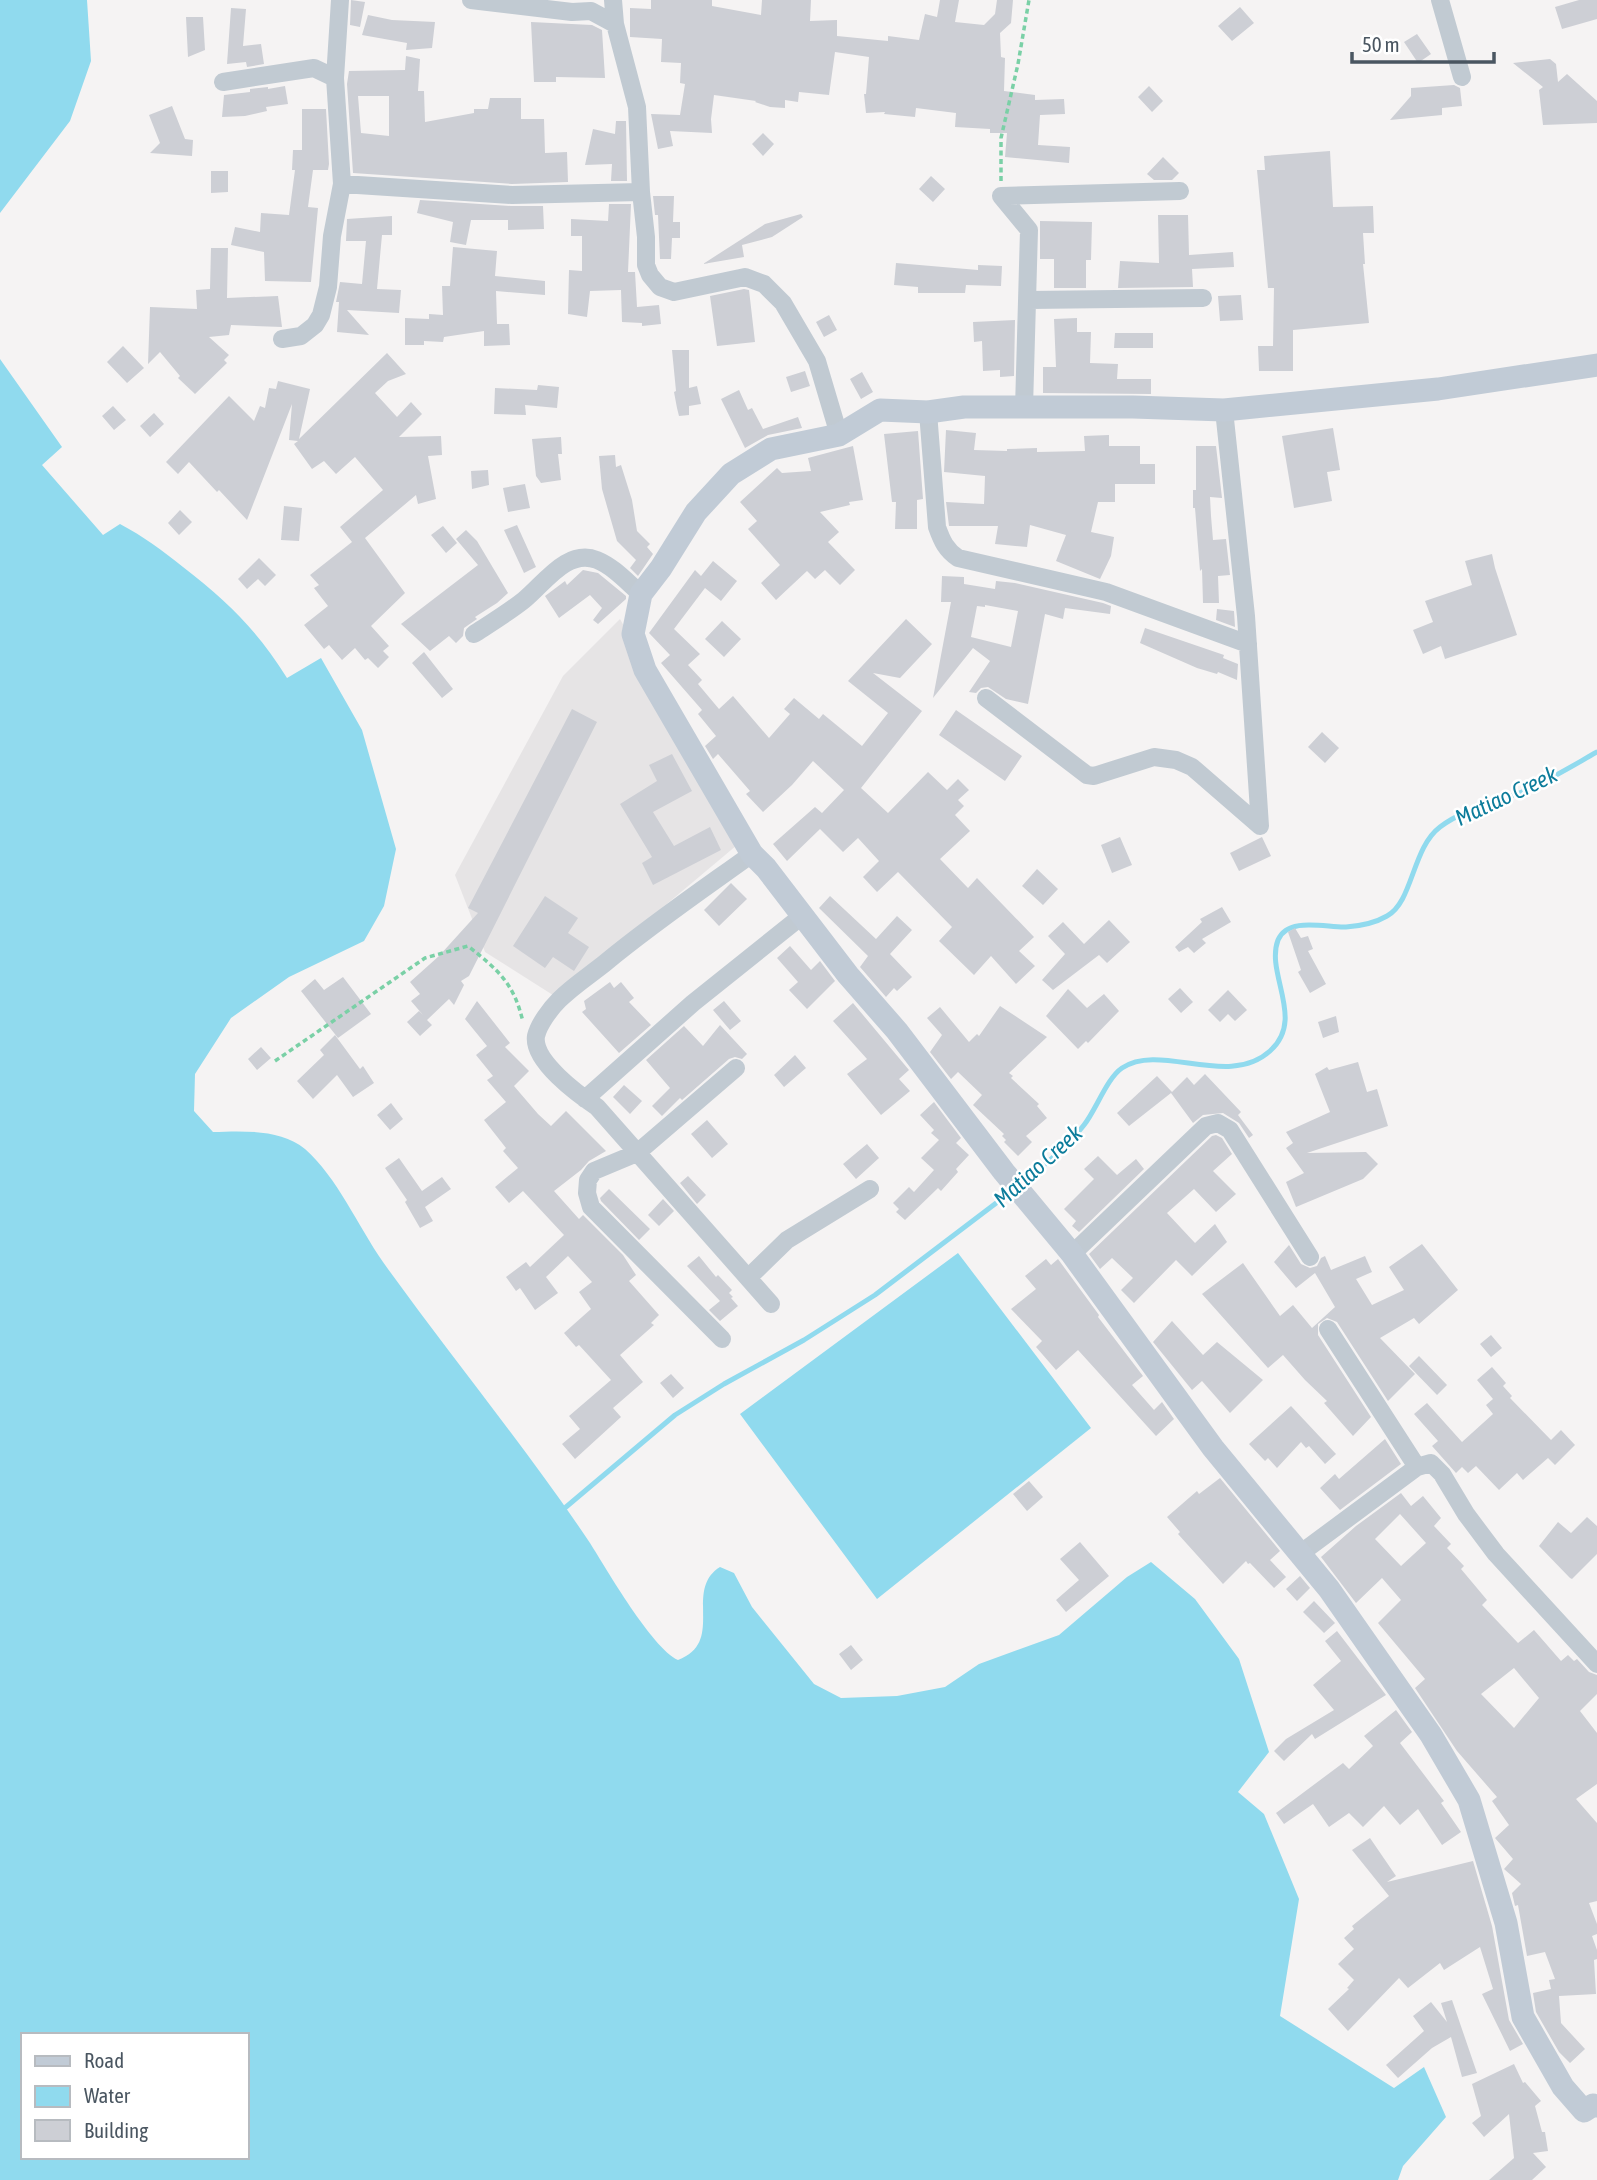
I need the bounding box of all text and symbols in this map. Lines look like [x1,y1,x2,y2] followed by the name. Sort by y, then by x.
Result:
[1352,21,1494,65] scale bar
[1362,32,1400,56] text: 50 m
[1451,761,1562,831] water label: Matiao Creek
[989,1119,1088,1212] water label: Matiao Creek
[21,2033,248,2159] legend
[84,2048,124,2072] text: Road
[84,2083,131,2107] text: Water
[84,2118,148,2142] text: Building

